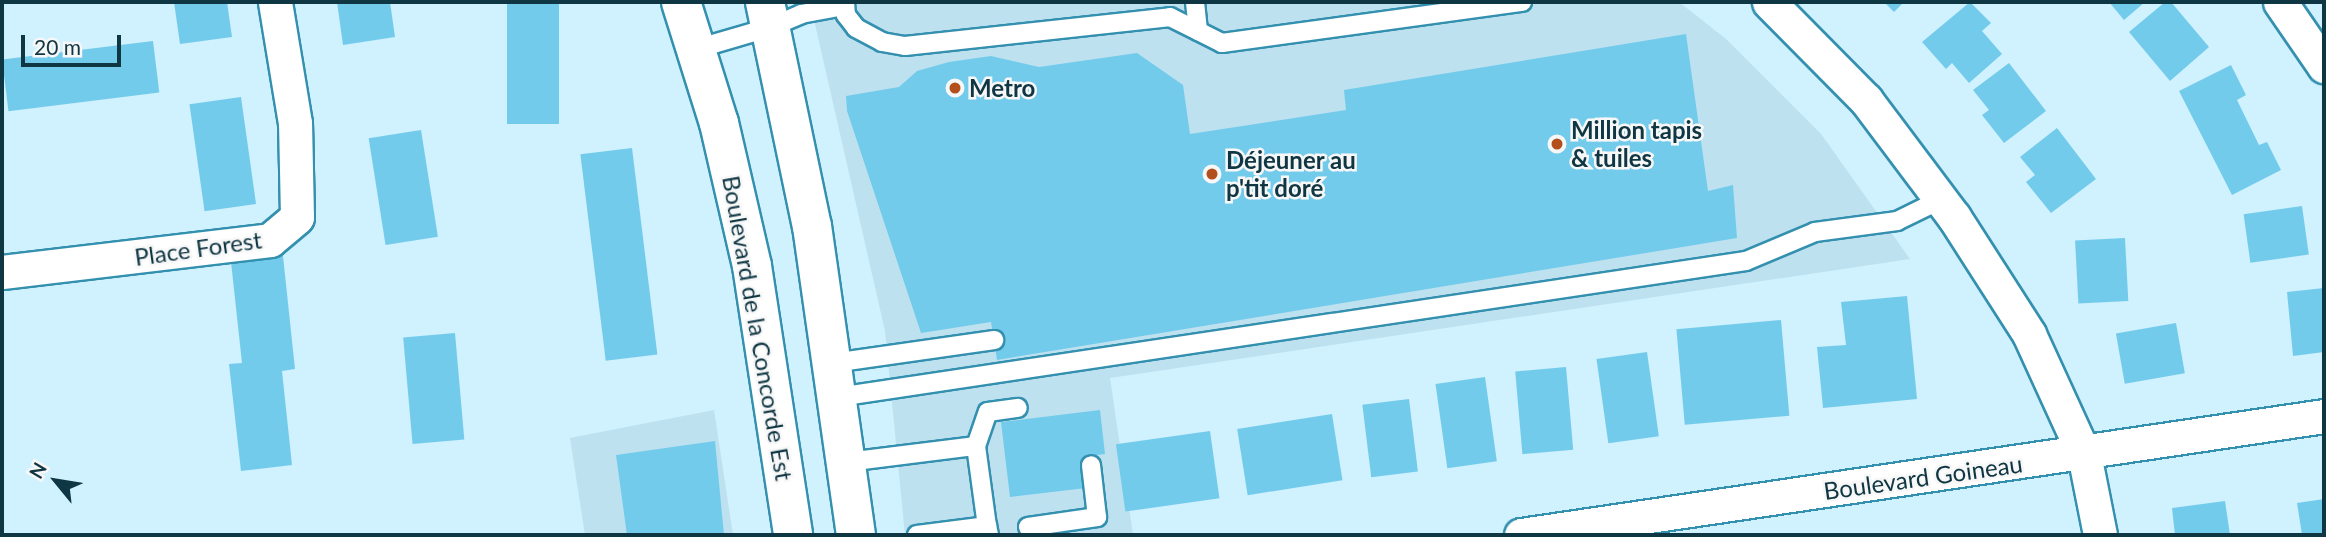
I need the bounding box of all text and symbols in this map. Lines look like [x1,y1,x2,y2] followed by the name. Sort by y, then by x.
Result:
[24,21,124,65] scale bar
[34,34,81,59] text: 20 m
[969,74,1035,102] place label: Metro
[947,80,963,96] marker: Metro
[1571,116,1702,172] place label: Million tapis & tuiles
[1549,136,1565,152] marker: Million tapis & tuiles
[1226,146,1356,202] place label: Déjeuner au p'tit doré
[1204,166,1220,182] marker: Déjeuner au p'tit doré
[717,173,799,483] street label: Boulevard de la Concorde Est
[133,225,263,271] street label: Place Forest
[21,446,91,516] north arrow
[1822,449,2024,505] street label: Boulevard Goineau
[24,458,51,482] text: N

